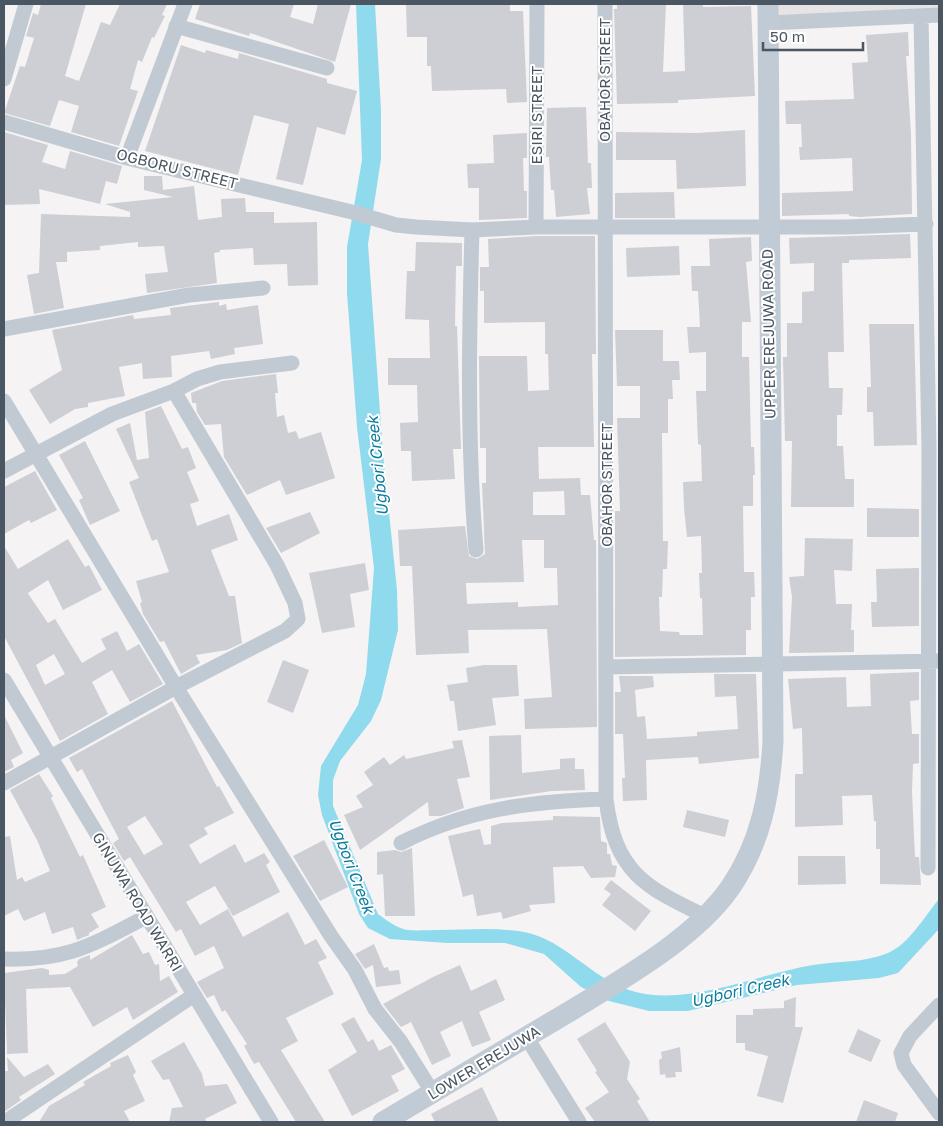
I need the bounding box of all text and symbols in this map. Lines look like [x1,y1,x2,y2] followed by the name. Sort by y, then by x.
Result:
[595,18,613,142] street label: OBAHOR STREET
[763,20,863,52] scale bar
[770,27,805,45] text: 50 m
[527,66,545,164] street label: ESIRI STREET
[115,144,240,192] street label: OGBORU STREET
[758,249,778,419] street label: UPPER EREJUWA ROAD
[362,413,392,517] water label: Ugbori Creek
[597,423,615,547] street label: OBAHOR STREET
[325,816,380,918] water label: Ugbori Creek
[89,829,186,974] street label: GINUWA ROAD WARRI
[689,969,793,1011] water label: Ugbori Creek
[424,1022,543,1103] street label: LOWER EREJUWA

